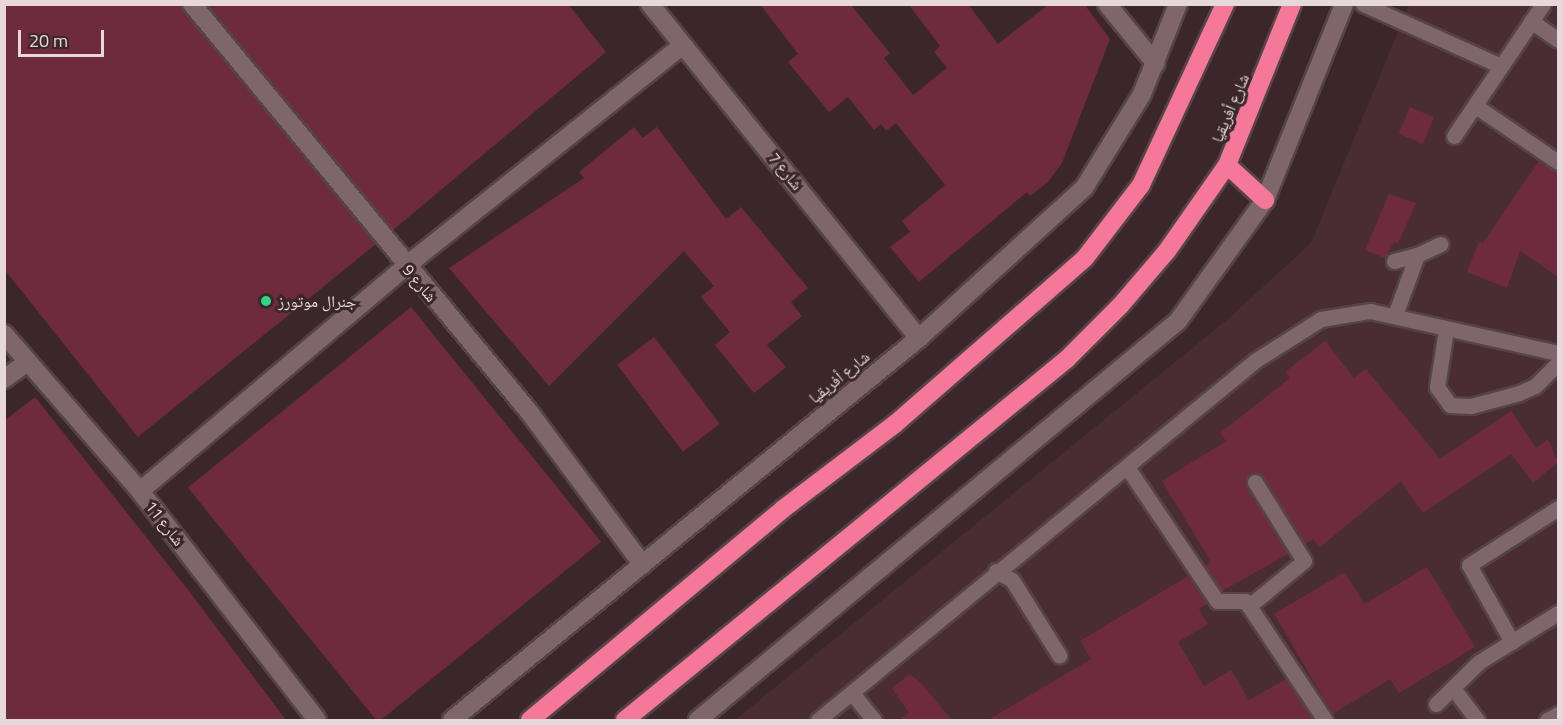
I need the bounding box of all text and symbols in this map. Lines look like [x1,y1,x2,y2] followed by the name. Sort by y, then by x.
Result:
[21,18,106,56] scale bar
[29,27,68,54] text: 20 m
[1207,71,1253,145] street label: شارع أفريقيا
[765,148,807,194] street label: شارع 7
[399,260,441,306] street label: شارع 9
[278,291,356,311] place label: جنرال موتورز
[259,294,273,308] marker: جنرال موتورز
[805,347,873,407] street label: شارع أفريقيا
[141,497,189,549] street label: شارع 11

